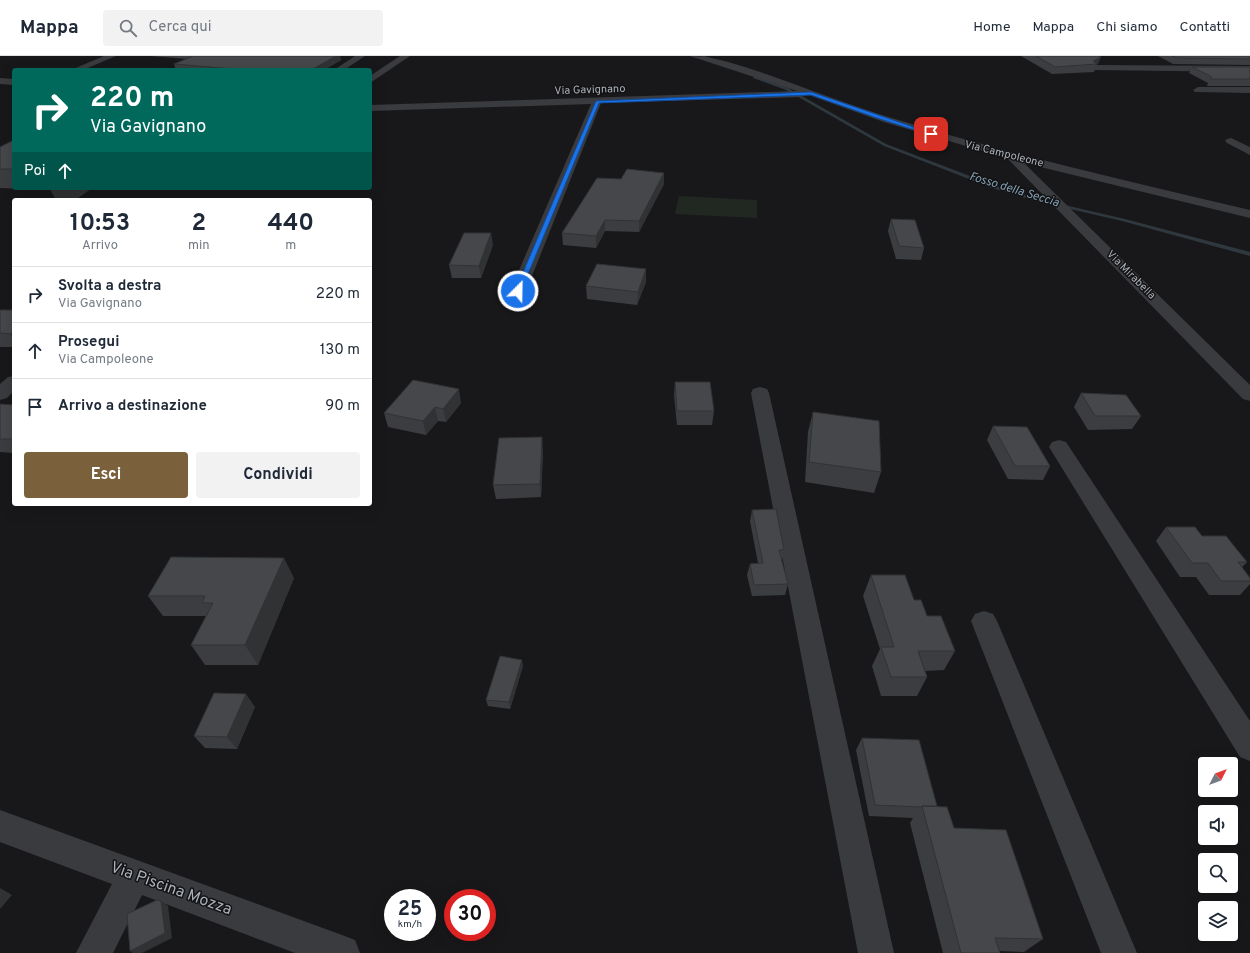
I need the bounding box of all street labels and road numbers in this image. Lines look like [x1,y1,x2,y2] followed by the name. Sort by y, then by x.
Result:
[554,82,626,98] street label: Via Gavignano
[963,137,1045,171] street label: Via Campoleone
[1104,248,1159,303] street label: Via Mirabella
[108,858,234,920] street label: Via Piscina Mozza

